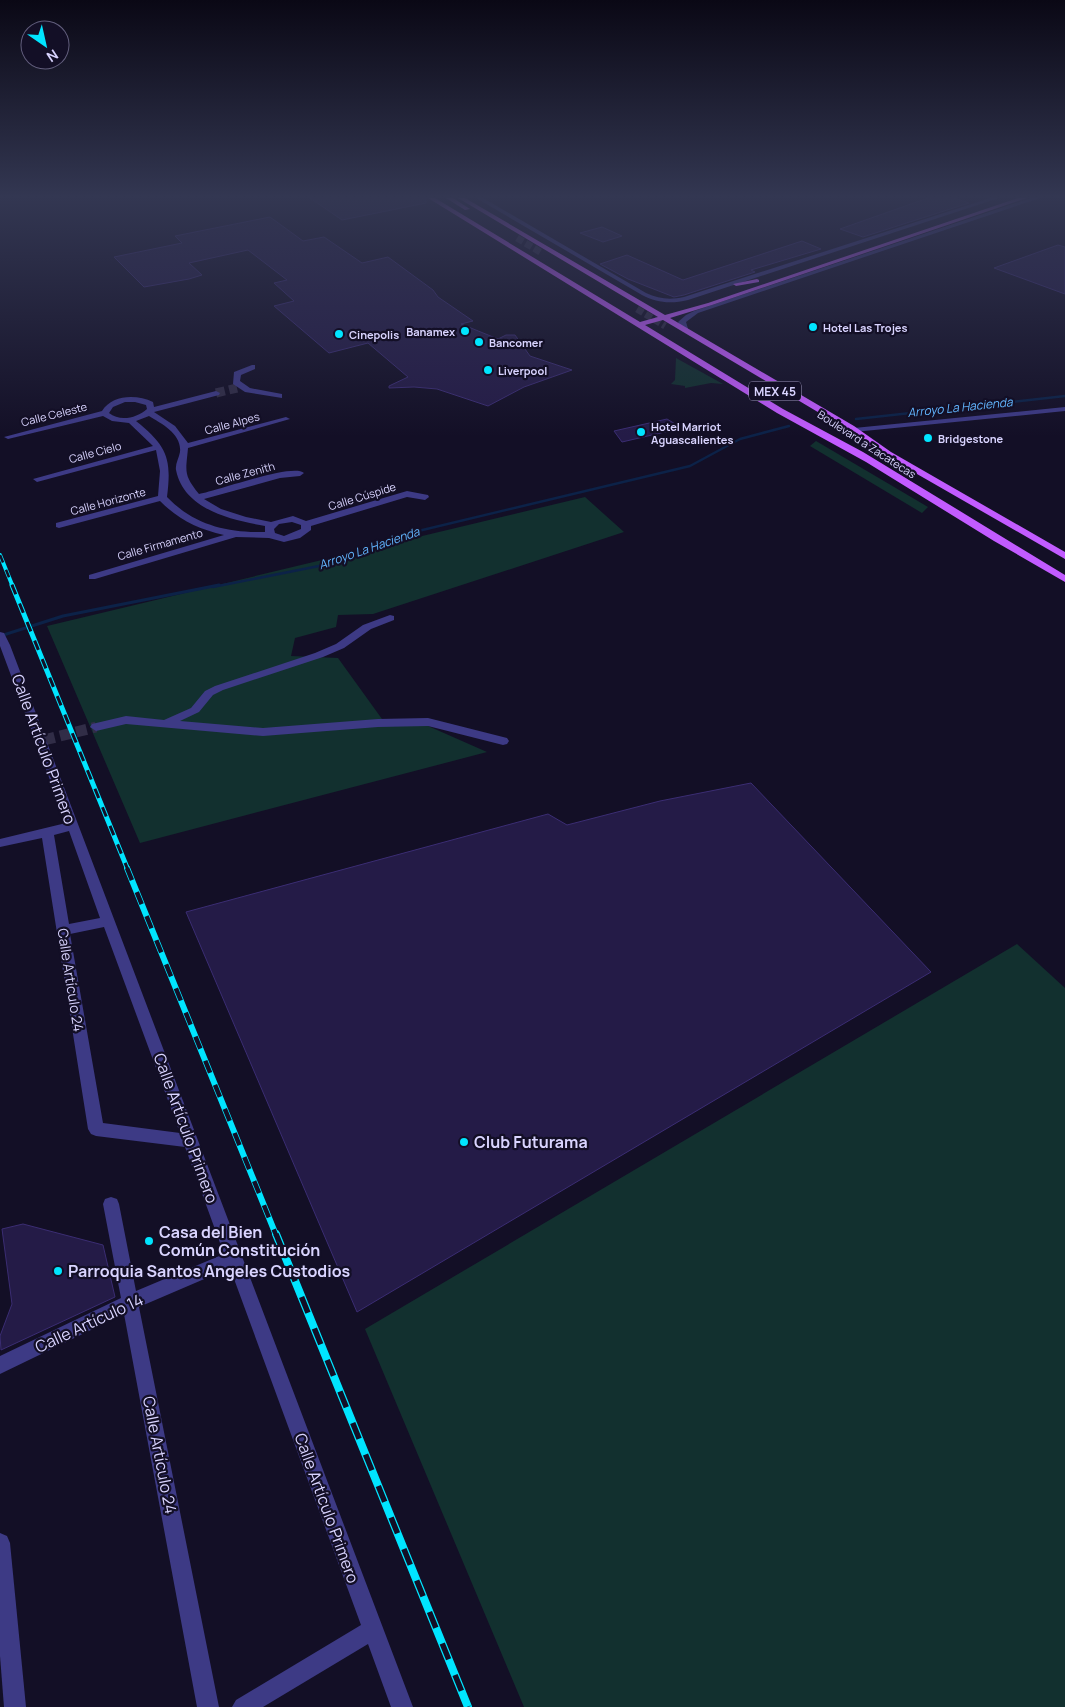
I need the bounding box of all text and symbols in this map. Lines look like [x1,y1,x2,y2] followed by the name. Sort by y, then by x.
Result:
[20,20,70,70] north arrow
[43,46,62,67] text: N
[823,320,907,335] place label: Hotel Las Trojes
[807,321,819,333] marker: Hotel Las Trojes
[406,324,455,339] place label: Banamex
[459,325,471,337] marker: Banamex
[349,327,399,342] place label: Cinepolis
[333,328,345,340] marker: Cinepolis
[489,335,543,350] place label: Bancomer
[473,336,485,348] marker: Bancomer
[498,363,547,378] place label: Liverpool
[482,364,494,376] marker: Liverpool
[749,382,801,401] road number: MEX 45
[907,393,1015,421] water label: Arroyo La Hacienda
[19,398,89,429] street label: Calle Celeste
[815,407,919,482] street label: Boulevard a Zacatecas
[203,408,261,437] street label: Calle Alpes
[651,419,733,447] place label: Hotel Marriot Aguascalientes
[635,426,647,438] marker: Hotel Marriot Aguascalientes
[938,431,1004,446] place label: Bridgestone
[922,432,934,444] marker: Bridgestone
[67,438,123,466] street label: Calle Cielo
[214,458,276,488] street label: Calle Zenith
[326,478,398,513] street label: Calle Cúspide
[69,484,148,518] street label: Calle Horizonte
[316,522,423,573] water label: Arroyo La Hacienda
[116,525,205,563] street label: Calle Firmamento
[7,671,81,827] street label: Calle Artículo Primero
[53,927,89,1033] street label: Calle Artículo 24
[149,1050,223,1206] street label: Calle Artículo Primero
[474,1131,588,1153] place label: Club Futurama
[458,1136,470,1148] marker: Club Futurama
[159,1221,320,1261] place label: Casa del Bien Común Constitución
[143,1235,155,1247] marker: Casa del Bien Común Constitución
[68,1260,350,1282] place label: Parroquia Santos Angeles Custodios
[52,1265,64,1277] marker: Parroquia Santos Angeles Custodios
[31,1288,147,1358] street label: Calle Artículo 14
[138,1394,182,1516] street label: Calle Artículo 24
[290,1430,364,1586] street label: Calle Artículo Primero

